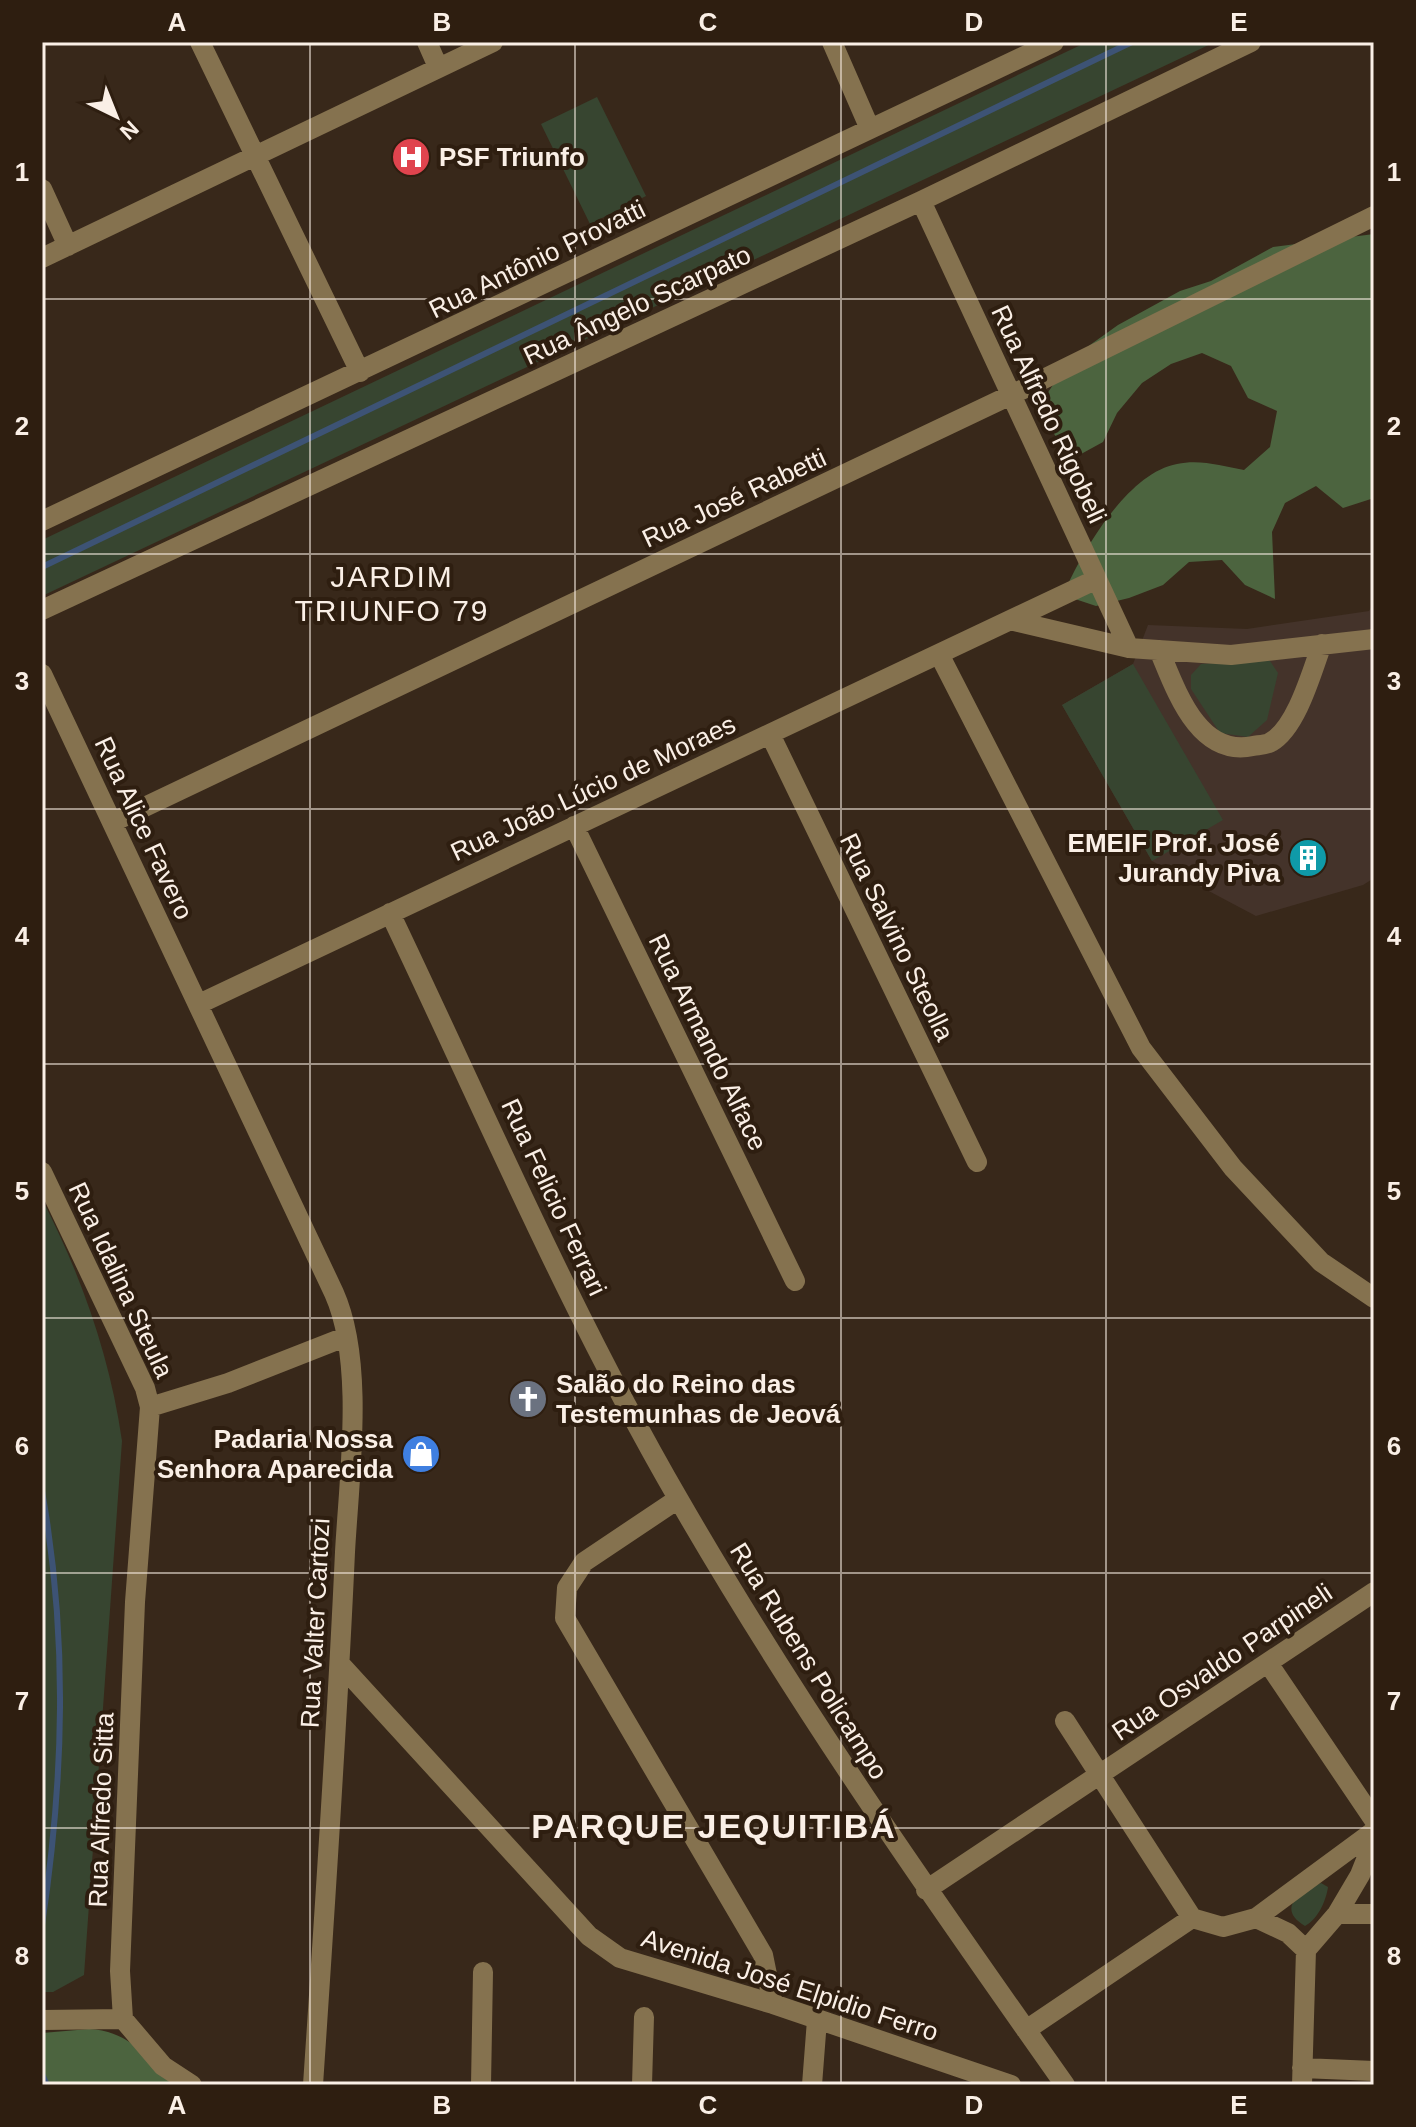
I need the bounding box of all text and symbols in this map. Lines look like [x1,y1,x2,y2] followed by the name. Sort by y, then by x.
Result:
[168,7,187,37] text: A
[433,7,451,37] text: B
[699,7,718,37] text: C
[965,7,983,37] text: D
[1230,7,1248,37] text: E
[76,76,156,156] north arrow
[115,116,144,145] text: N
[390,136,432,178] hospital icon: PSF Triunfo
[439,142,585,172] place label: PSF Triunfo
[15,157,29,187] text: 1
[1387,157,1401,187] text: 1
[424,194,650,324] street label: Rua Antônio Provatti
[519,239,755,371] street label: Rua Ângelo Scarpato
[985,300,1113,528] street label: Rua Alfredo Rigobeli
[15,411,29,441] text: 2
[1387,411,1401,441] text: 2
[637,442,831,554] street label: Rua José Rabetti
[294,560,490,627] district label: JARDIM TRIUNFO 79
[15,666,29,696] text: 3
[1387,666,1401,696] text: 3
[446,709,740,867] street label: Rua João Lúcio de Moraes
[89,732,199,924] street label: Rua Alice Favero
[834,828,960,1046] street label: Rua Salvino Steolla
[1068,828,1281,888] place label: EMEIF Prof. José Jurandy Piva
[1287,837,1329,879] building icon: EMEIF Prof. José Jurandy Piva
[15,921,30,951] text: 4
[1387,921,1402,951] text: 4
[643,929,773,1155] street label: Rua Armando Alface
[495,1094,613,1300] street label: Rua Felicio Ferrari
[15,1176,29,1206] text: 5
[1387,1176,1401,1206] text: 5
[63,1177,180,1383] street label: Rua Idalina Steula
[556,1369,841,1429] place label: Salão do Reino das Testemunhas de Jeová
[507,1378,549,1420] church icon: Salão do Reino das Testemunhas de Jeová
[157,1424,394,1484] place label: Padaria Nossa Senhora Aparecida
[15,1431,29,1461] text: 6
[1387,1431,1401,1461] text: 6
[400,1433,442,1475] shop icon: Padaria Nossa Senhora Aparecida
[295,1517,335,1729] street label: Rua Valter Cartozi
[724,1537,894,1785] street label: Rua Rubens Policampo
[1106,1577,1338,1747] street label: Rua Osvaldo Parpineli
[15,1686,29,1716] text: 7
[1387,1686,1401,1716] text: 7
[83,1711,119,1908] street label: Rua Alfredo Sitta
[531,1807,897,1845] district label: PARQUE JEQUITIBÁ
[638,1923,942,2047] street label: Avenida José Elpidio Ferro
[15,1941,29,1971] text: 8
[1387,1941,1401,1971] text: 8
[168,2090,187,2120] text: A
[433,2090,451,2120] text: B
[699,2090,718,2120] text: C
[965,2090,983,2120] text: D
[1230,2090,1248,2120] text: E

